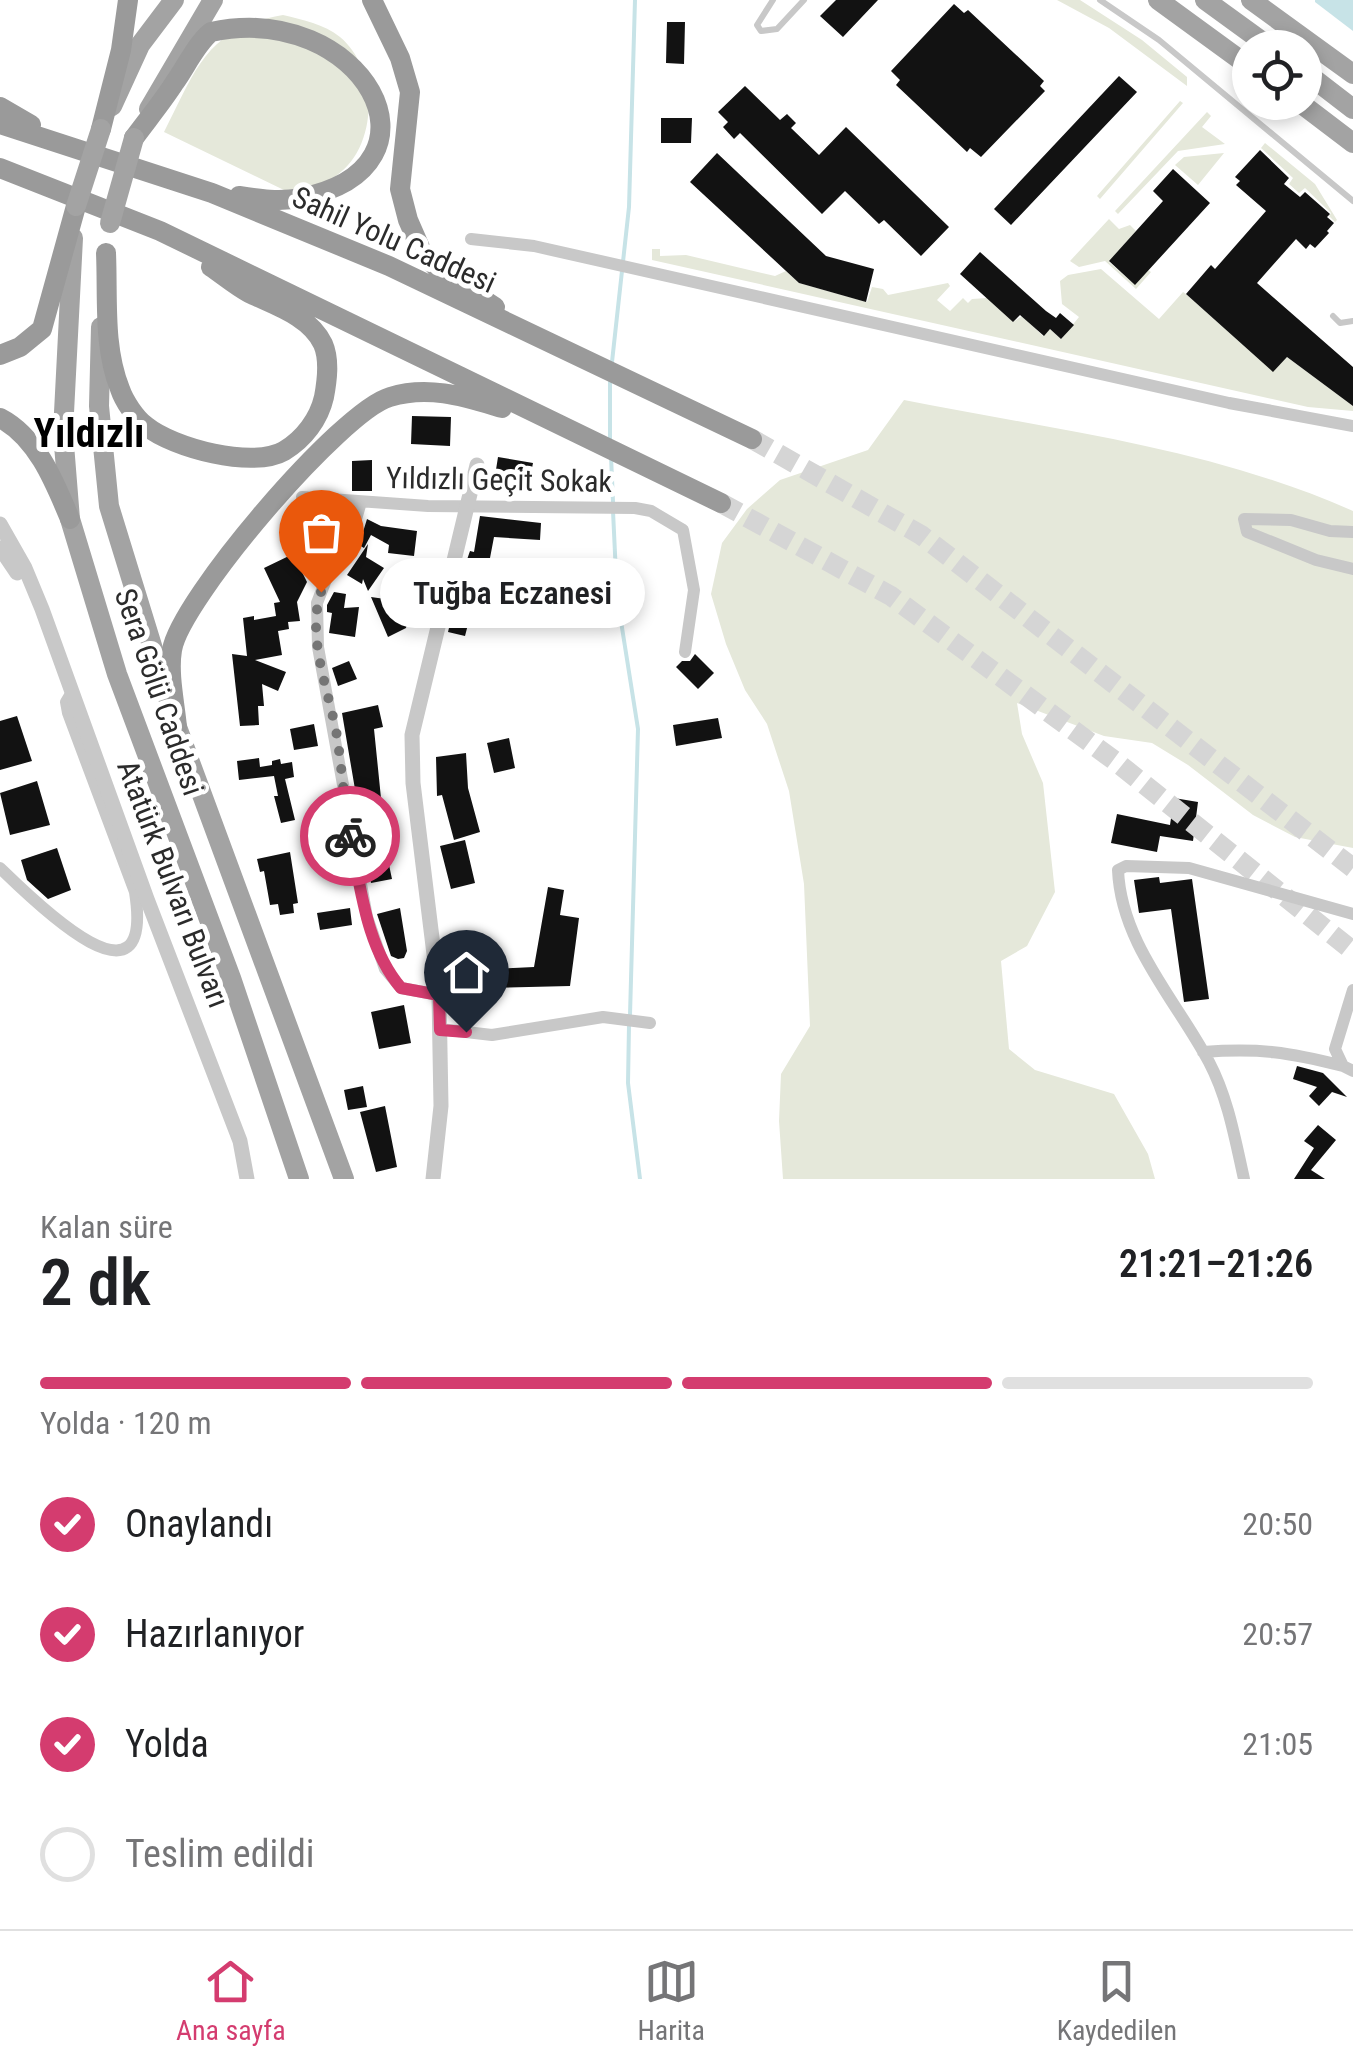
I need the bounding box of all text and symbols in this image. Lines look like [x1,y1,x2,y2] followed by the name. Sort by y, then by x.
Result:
[1232,30,1322,120] map controls
[1232,30,1322,120] button: locate
[287,179,501,300] street label: Sahil Yolu Caddesi
[33,410,145,457] district label: Yıldızlı
[386,460,613,499] street label: Yıldızlı Geçit Sokak
[279,490,364,593] pin
[294,505,349,560] icon: bag
[381,557,646,627] callout: Tuğba Eczanesi
[413,574,612,612] text: Tuğba Eczanesi
[108,584,211,800] street label: Sera Gölü Caddesi
[110,755,237,1012] street label: Atatürk Bulvarı Bulvarı
[300,786,400,886] courier
[323,809,378,864] icon: bike
[424,930,509,1033] pin
[439,945,494,1000] icon: home
[40,1208,173,1246] text: Kalan süre
[1119,1242,1313,1286] text: 21:21–21:26
[40,1245,151,1321] text: 2 dk
[40,1404,212,1442] text: Yolda · 120 m
[40,1497,95,1552] icon: check
[125,1502,273,1546] text: Onaylandı
[1242,1505,1313,1543] text: 20:50
[40,1607,95,1662] icon: check
[125,1612,304,1656] text: Hazırlanıyor
[1242,1615,1313,1653] text: 20:57
[40,1717,95,1772] icon: check
[125,1722,209,1766] text: Yolda
[1242,1725,1313,1763] text: 21:05
[125,1832,315,1876] text: Teslim edildi
[176,1954,286,2047] tab: Ana sayfa
[637,1954,705,2047] tab: Harita
[1057,1954,1177,2047] tab: Kaydedilen

